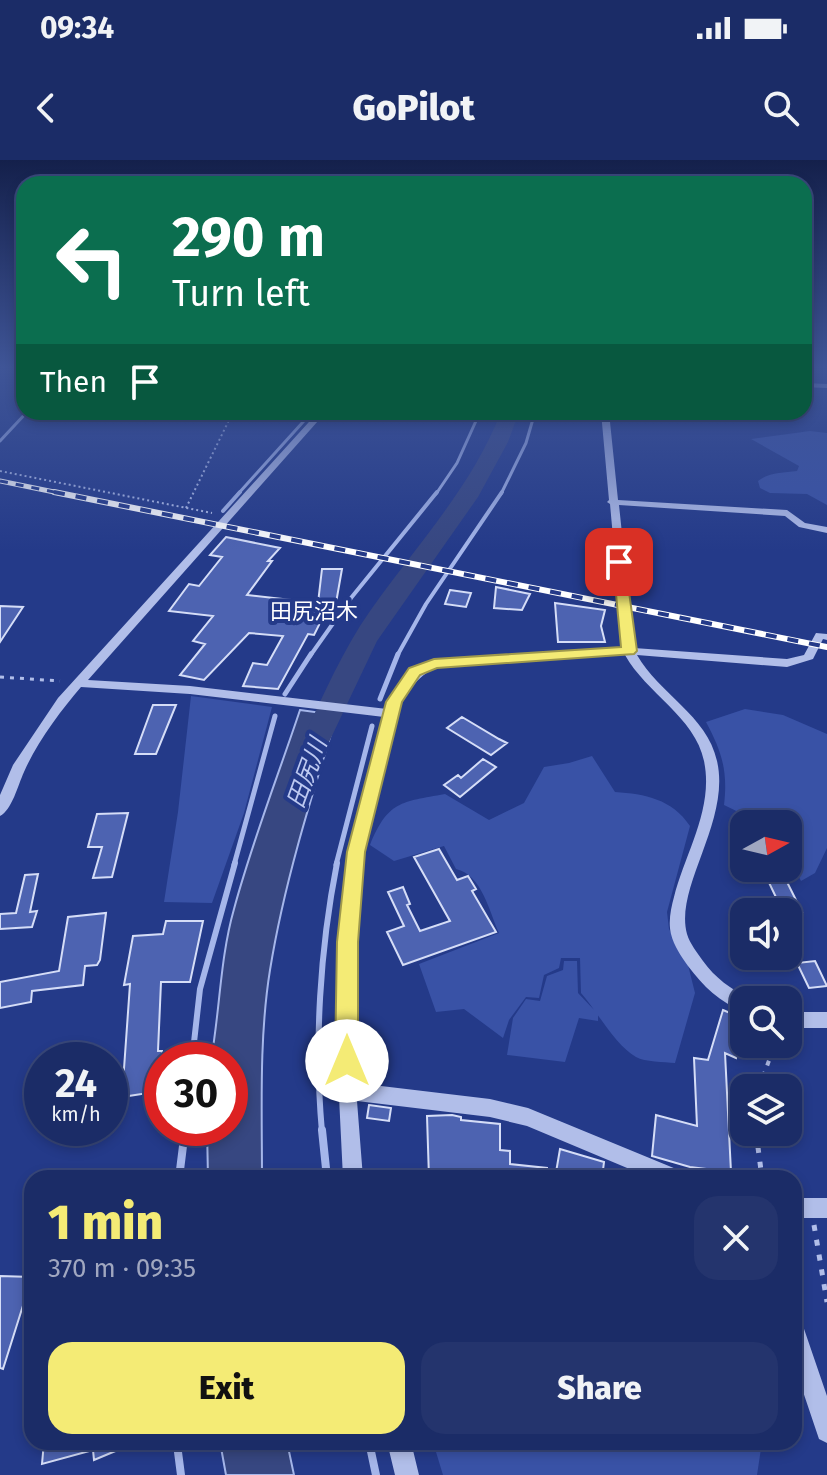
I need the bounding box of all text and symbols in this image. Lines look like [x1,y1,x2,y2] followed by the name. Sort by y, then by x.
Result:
[40,10,114,46] text: 09:34
[24,86,68,130] icon: back
[352,86,475,130] text: GoPilot
[759,86,803,130] icon: search
[172,204,325,271] text: 290 m
[40,208,144,312] icon: left
[172,272,310,316] text: Turn left
[123,360,167,404] icon: arrive
[40,364,107,400] text: Then
[585,528,653,596] pin
[597,540,641,584] icon: arrive
[270,598,358,625] district label: 田尻沼木
[282,732,333,812] water label: 田尻川
[730,810,802,882] north arrow
[730,810,802,1146] map controls
[730,898,802,970] button: sound
[730,986,802,1058] button: search
[305,1019,389,1103] position arrow
[144,1042,248,1146] speed limit sign: 30
[55,1060,97,1108] text: 24
[730,1074,802,1146] button: layers
[51,1102,101,1126] text: km/h
[48,1194,163,1252] text: 1 min
[694,1196,778,1280] button: close
[48,1253,196,1284] text: 370 m · 09:35
[48,1342,405,1434] button: Exit
[421,1342,778,1434] button: Share

